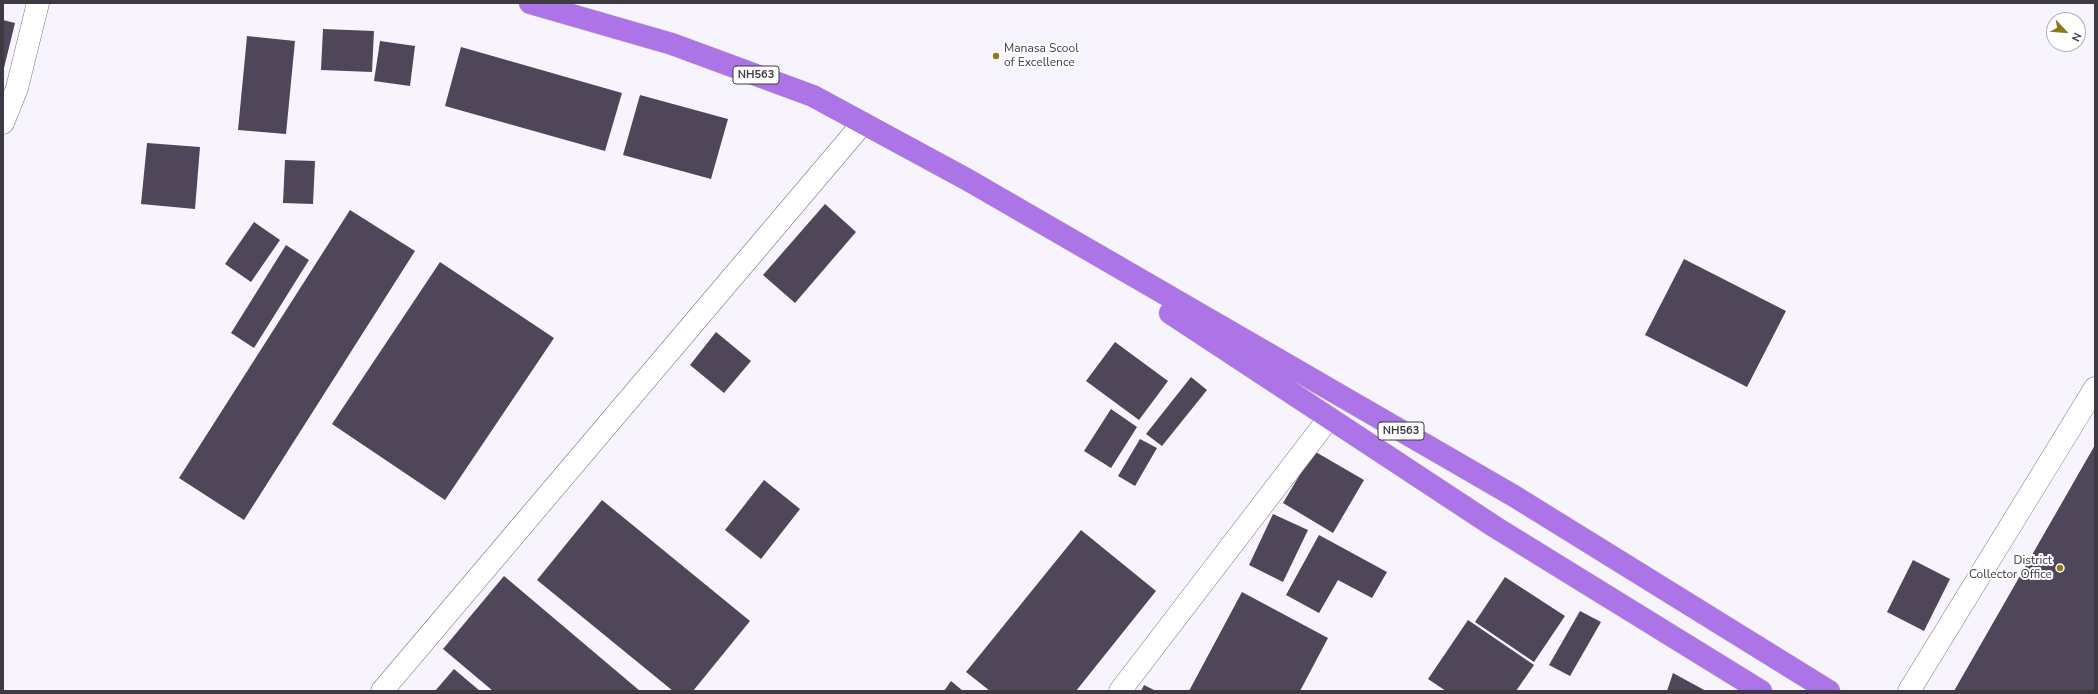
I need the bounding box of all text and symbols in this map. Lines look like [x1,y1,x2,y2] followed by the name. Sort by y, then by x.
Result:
[2046,12,2086,52] north arrow
[2068,30,2085,44] text: N
[1004,42,1079,70] place label: Manasa Scool of Excellence
[991,51,1001,61] marker: Manasa Scool of Excellence
[733,66,779,84] road number: NH563
[1378,422,1424,440] road number: NH563
[1969,554,2052,582] place label: District Collector Office
[2055,563,2065,573] marker: District Collector Office

